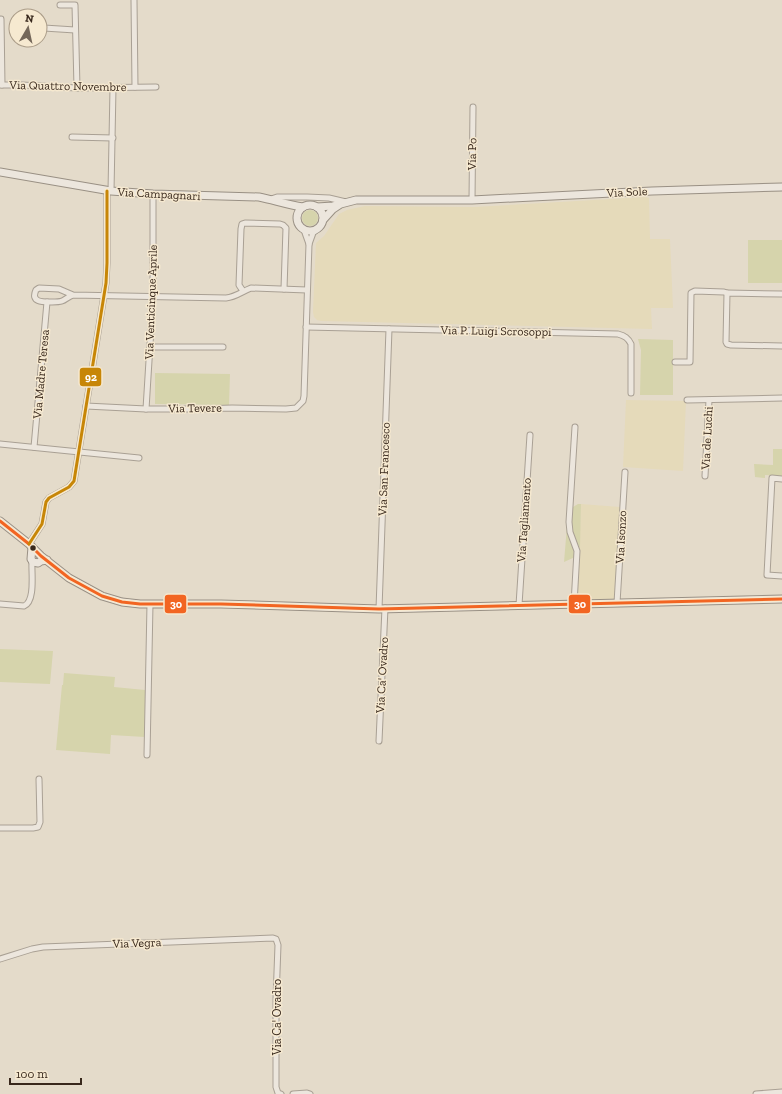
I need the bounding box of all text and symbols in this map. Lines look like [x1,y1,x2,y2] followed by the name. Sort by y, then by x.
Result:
[8,8,48,48] north arrow
[24,12,35,26] text: N
[8,78,127,94] street label: Via Quattro Novembre
[465,138,479,171] street label: Via Po
[605,184,648,200] street label: Via Sole
[116,185,202,203] street label: Via Campagnari
[142,244,160,361] street label: Via Venticinque Aprile
[439,323,552,339] street label: Via P. Luigi Scrosoppi
[30,329,52,420] street label: Via Madre Teresa
[79,367,102,387] line badge: 92
[85,371,97,384] text: 92
[167,401,222,415] street label: Via Tevere
[698,405,716,471] street label: Via de Luchi
[375,422,393,517] street label: Via San Francesco
[514,477,534,564] street label: Via Tagliamento
[613,510,629,565] street label: Via Isonzo
[28,543,38,553] unlabelled marker
[164,594,187,614] line badge: 30
[568,594,591,614] line badge: 30
[170,598,182,611] text: 30
[574,598,586,611] text: 30
[373,637,391,714] street label: Via Ca' Ovadro
[111,935,162,951] street label: Via Vegra
[270,979,284,1056] street label: Via Ca' Ovadro
[10,1060,81,1086] scale bar
[16,1067,48,1081] text: 100 m

